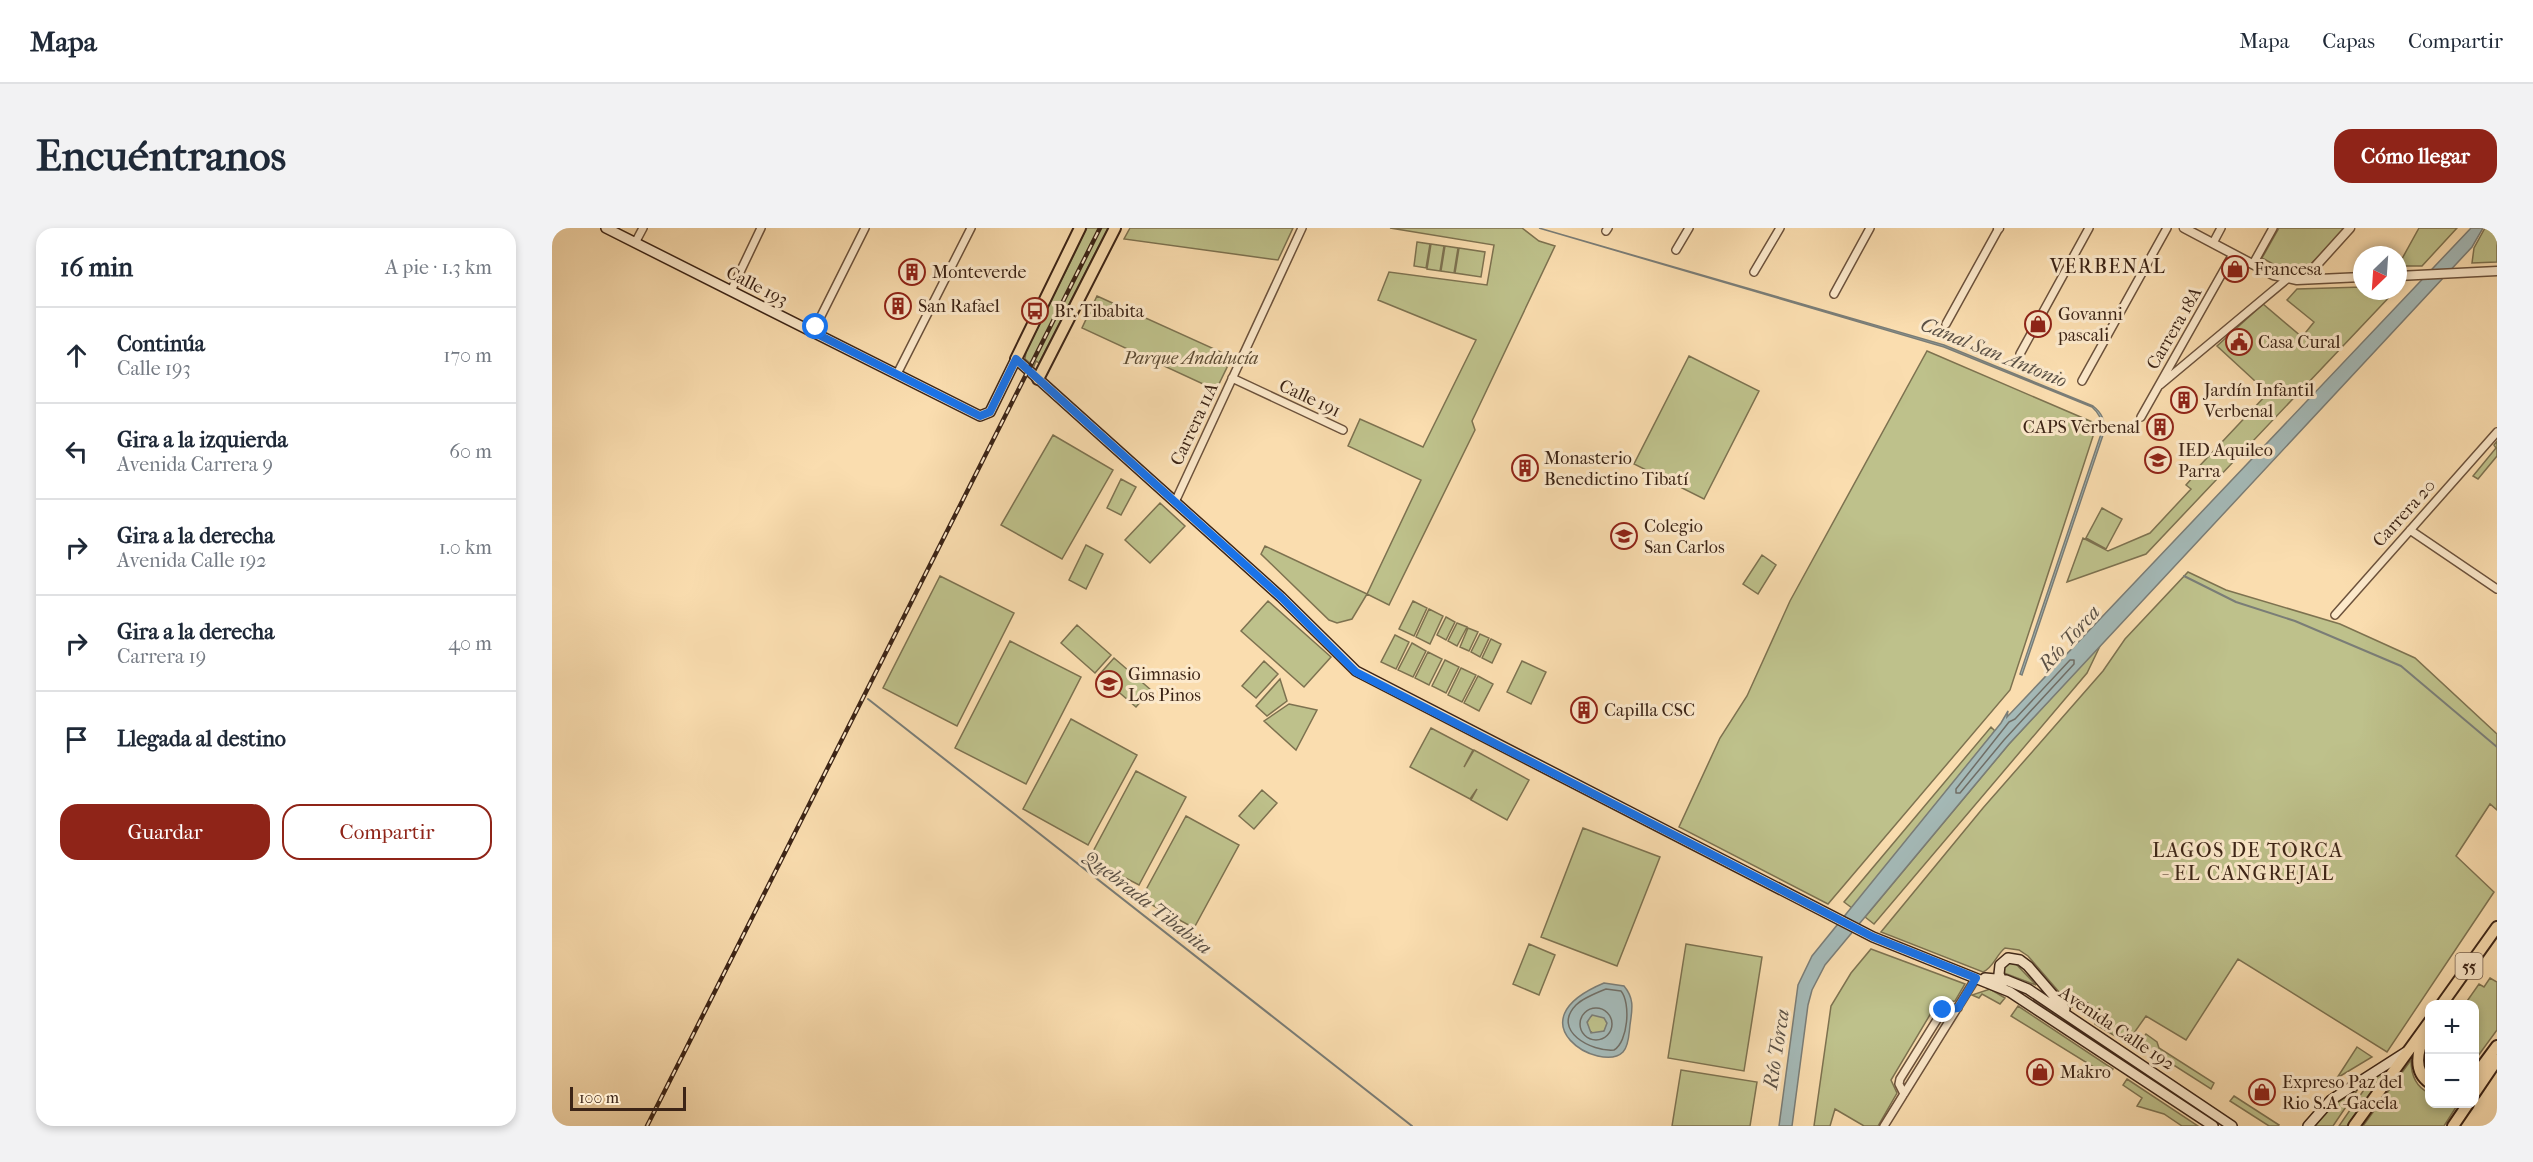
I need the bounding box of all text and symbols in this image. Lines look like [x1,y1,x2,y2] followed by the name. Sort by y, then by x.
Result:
[30,25,97,58] text: Mapa
[2239,29,2289,53] text: Mapa
[2322,29,2375,53] text: Capas
[2408,29,2503,53] text: Compartir
[2334,129,2497,183] button: Cómo llegar
[36,132,286,181] text: Encuéntranos
[2353,246,2407,300] north arrow
[60,252,133,283] text: 16 min
[2220,254,2250,284] shop icon: Francesa
[2049,255,2166,278] district label: VERBENAL
[385,256,492,279] text: A pie · 1.3 km
[897,257,927,287] building icon: Monteverde
[2254,259,2322,280] place label: Francesa
[722,262,791,311] street label: Calle 193
[932,262,1027,283] place label: Monteverde
[2142,283,2207,373] street label: Carrera 18A
[883,291,913,321] building icon: San Rafael
[918,296,1000,317] place label: San Rafael
[1020,296,1050,326] bus stop icon: Br. Tibabita
[1054,301,1145,322] place label: Br. Tibabita
[2057,304,2124,346] place label: Govanni pascali
[2023,309,2053,339] shop icon: Govanni pascali
[802,313,828,339] route start
[1917,313,2070,392] water label: Canal San Antonio
[2224,327,2254,357] public building icon: Casa Cural
[117,331,205,357] text: Continúa
[2258,332,2341,353] place label: Casa Cural
[60,339,93,372] icon: ahead
[443,344,492,367] text: 170 m
[1122,348,1259,369] park label: Parque Andalucía
[117,357,191,380] text: Calle 193
[1276,375,1344,422] street label: Calle 191
[1166,379,1223,469] street label: Carrera 11A
[2202,380,2314,422] place label: Jardín Infantil Verbenal
[2169,385,2199,415] building icon: Jardín Infantil Verbenal
[2145,412,2175,442] building icon: CAPS Verbenal
[2023,417,2140,438] place label: CAPS Verbenal
[117,427,288,453] text: Gira a la izquierda
[60,435,93,468] icon: left
[449,440,492,463] text: 60 m
[2178,440,2273,482] place label: IED Aquileo Parra
[2143,445,2173,475] school or university icon: IED Aquileo Parra
[1544,448,1689,490] place label: Monasterio Benedictino Tibatí
[117,453,273,476] text: Avenida Carrera 9
[1510,453,1540,483] building icon: Monasterio Benedictino Tibatí
[2369,475,2440,551] street label: Carrera 20
[1644,516,1725,558] place label: Colegio San Carlos
[1609,521,1639,551] school or university icon: Colegio San Carlos
[117,523,274,549] text: Gira a la derecha
[60,531,93,564] icon: right
[439,536,492,559] text: 1.0 km
[117,549,267,572] text: Avenida Calle 192
[2033,601,2105,677] water label: Río Torca
[117,619,274,645] text: Gira a la derecha
[60,627,93,660] icon: right
[448,632,492,655] text: 40 m
[117,645,206,668] text: Carrera 19
[1128,664,1201,706] place label: Gimnasio Los Pinos
[1094,669,1124,699] school or university icon: Gimnasio Los Pinos
[1569,695,1599,725] building icon: Capilla CSC
[1604,700,1695,721] place label: Capilla CSC
[60,723,93,756] icon: arrive
[117,726,286,752] text: Llegada al destino
[60,804,270,860] button: Guardar
[282,804,492,860] button: Compartir
[2152,839,2344,885] district label: LAGOS DE TORCA - EL CANGREJAL
[1078,845,1216,960] water label: Quebrada Tibabita
[2456,953,2482,979] road number: 55
[2054,982,2178,1075] street label: Avenida Calle 192
[1929,996,1955,1022] route end
[2425,1000,2479,1108] map controls
[2425,1000,2479,1054] button: +
[1759,1008,1794,1093] water label: Río Torca
[2425,1054,2479,1108] button: −
[2025,1057,2055,1087] shop icon: Makro
[2060,1062,2111,1083] place label: Makro
[2282,1072,2403,1114] place label: Expreso Paz del Rio S.A -Gacela
[2247,1077,2277,1107] shop icon: Expreso Paz del Rio S.A -Gacela
[570,1084,686,1112] scale bar
[579,1088,619,1107] text: 100 m

